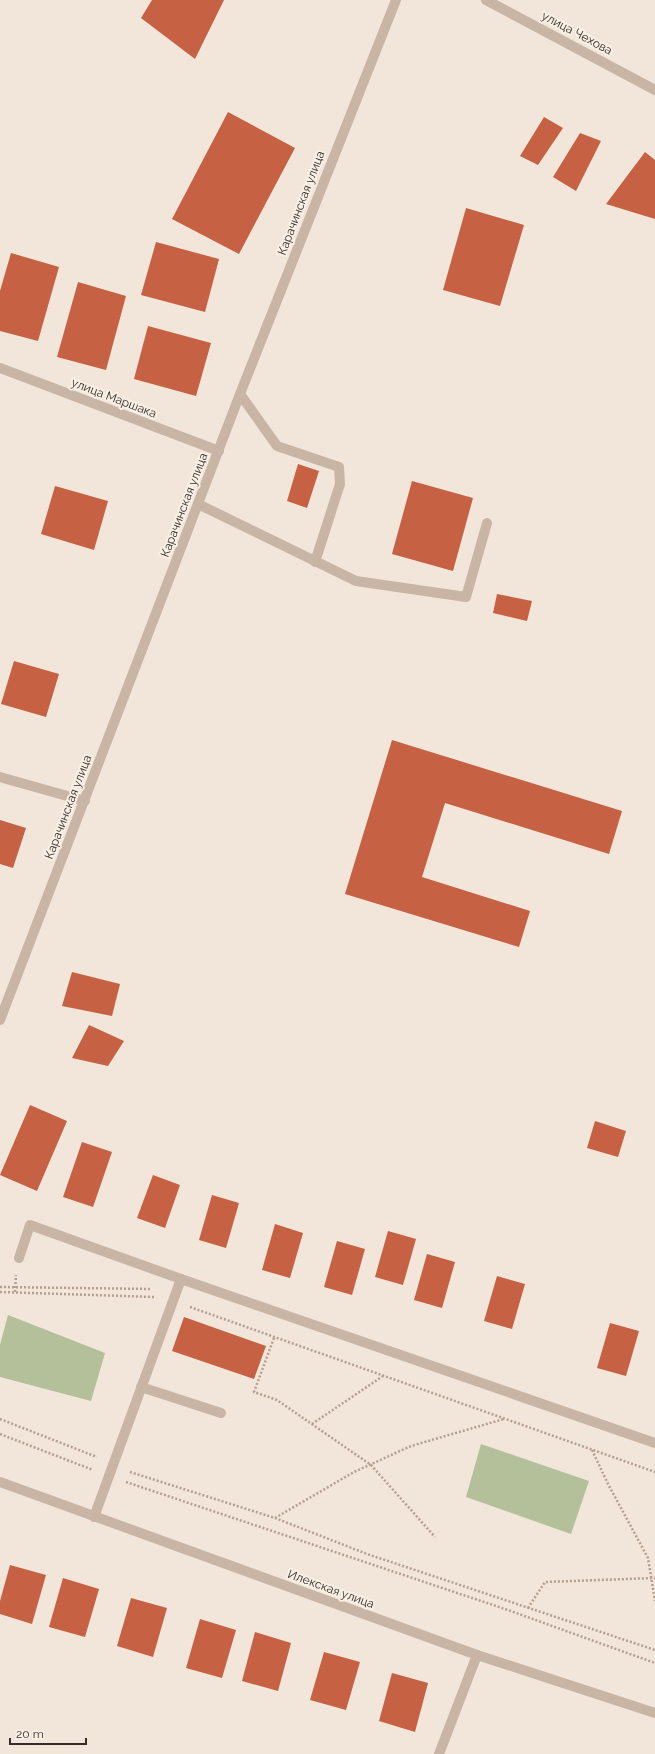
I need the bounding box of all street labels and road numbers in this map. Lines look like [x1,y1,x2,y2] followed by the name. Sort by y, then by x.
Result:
[539,9,615,57] street label: улица Чехова
[275,149,327,257] street label: Карачинская улица
[69,375,159,421] street label: улица Маршака
[158,451,210,559] street label: Карачинская улица
[42,753,94,861] street label: Карачинская улица
[286,1567,376,1611] street label: Илекская улица

